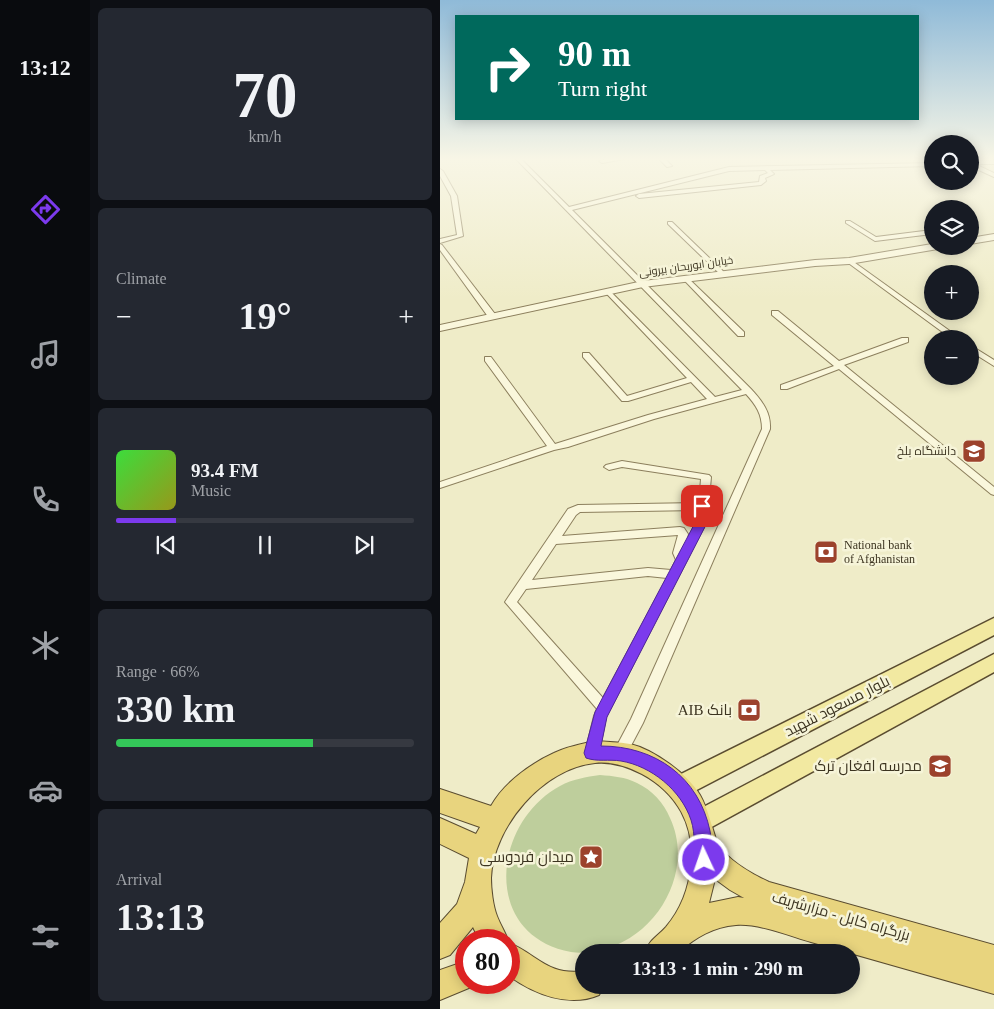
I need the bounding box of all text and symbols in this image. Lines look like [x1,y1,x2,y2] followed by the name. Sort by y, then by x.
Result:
[475,35,540,100] icon: right
[558,35,631,74] text: 90 m
[19,55,71,80] text: 13:12
[233,59,298,131] text: 70
[558,76,647,101] text: Turn right
[249,128,281,145] text: km/h
[924,135,979,385] map controls
[924,135,979,190] button: search
[28,192,63,227] icon: directions
[924,200,979,255] button: layers
[638,253,734,280] street label: خیابان ابوریحان بیرونی
[924,265,979,320] button: +
[116,270,167,287] text: Climate
[238,295,292,337] text: 19°
[116,301,132,332] text: −
[398,301,414,332] text: +
[924,330,979,385] button: −
[28,337,63,372] icon: music
[961,438,987,464] school or university icon: دانشگاه بلخ
[897,444,956,459] place label: دانشگاه بلخ
[191,460,259,481] text: 93.4 FM
[28,482,63,517] icon: phone
[191,482,231,499] text: Music
[681,485,723,527] pin
[688,492,716,520] icon: arrive
[152,531,180,559] icon: previous
[251,531,279,559] icon: pause
[350,531,378,559] icon: next
[844,538,915,566] place label: National bank of Afghanistan
[813,539,839,565] bank icon: National bank of Afghanistan
[28,628,63,663] icon: climate
[116,663,200,680] text: Range · 66%
[782,673,893,741] street label: بلوار مسعود شهید
[116,688,235,730] text: 330 km
[736,697,762,723] bank icon: AIB بانک
[678,702,732,718] place label: AIB بانک
[927,753,953,779] school or university icon: مدرسه افغان ترک
[814,758,922,776] place label: مدرسه افغان ترک
[28,773,63,808] icon: car
[677,833,729,885] position arrow
[578,844,604,870] place icon: میدان فردوسی
[479,849,574,867] place label: میدان فردوسی
[116,871,162,888] text: Arrival
[770,889,912,945] street label: بزرگراه کابل - مزارشریف
[116,896,205,938] text: 13:13
[28,919,63,954] icon: filters
[455,929,520,994] speed limit sign: 80
[632,958,803,979] text: 13:13 · 1 min · 290 m

